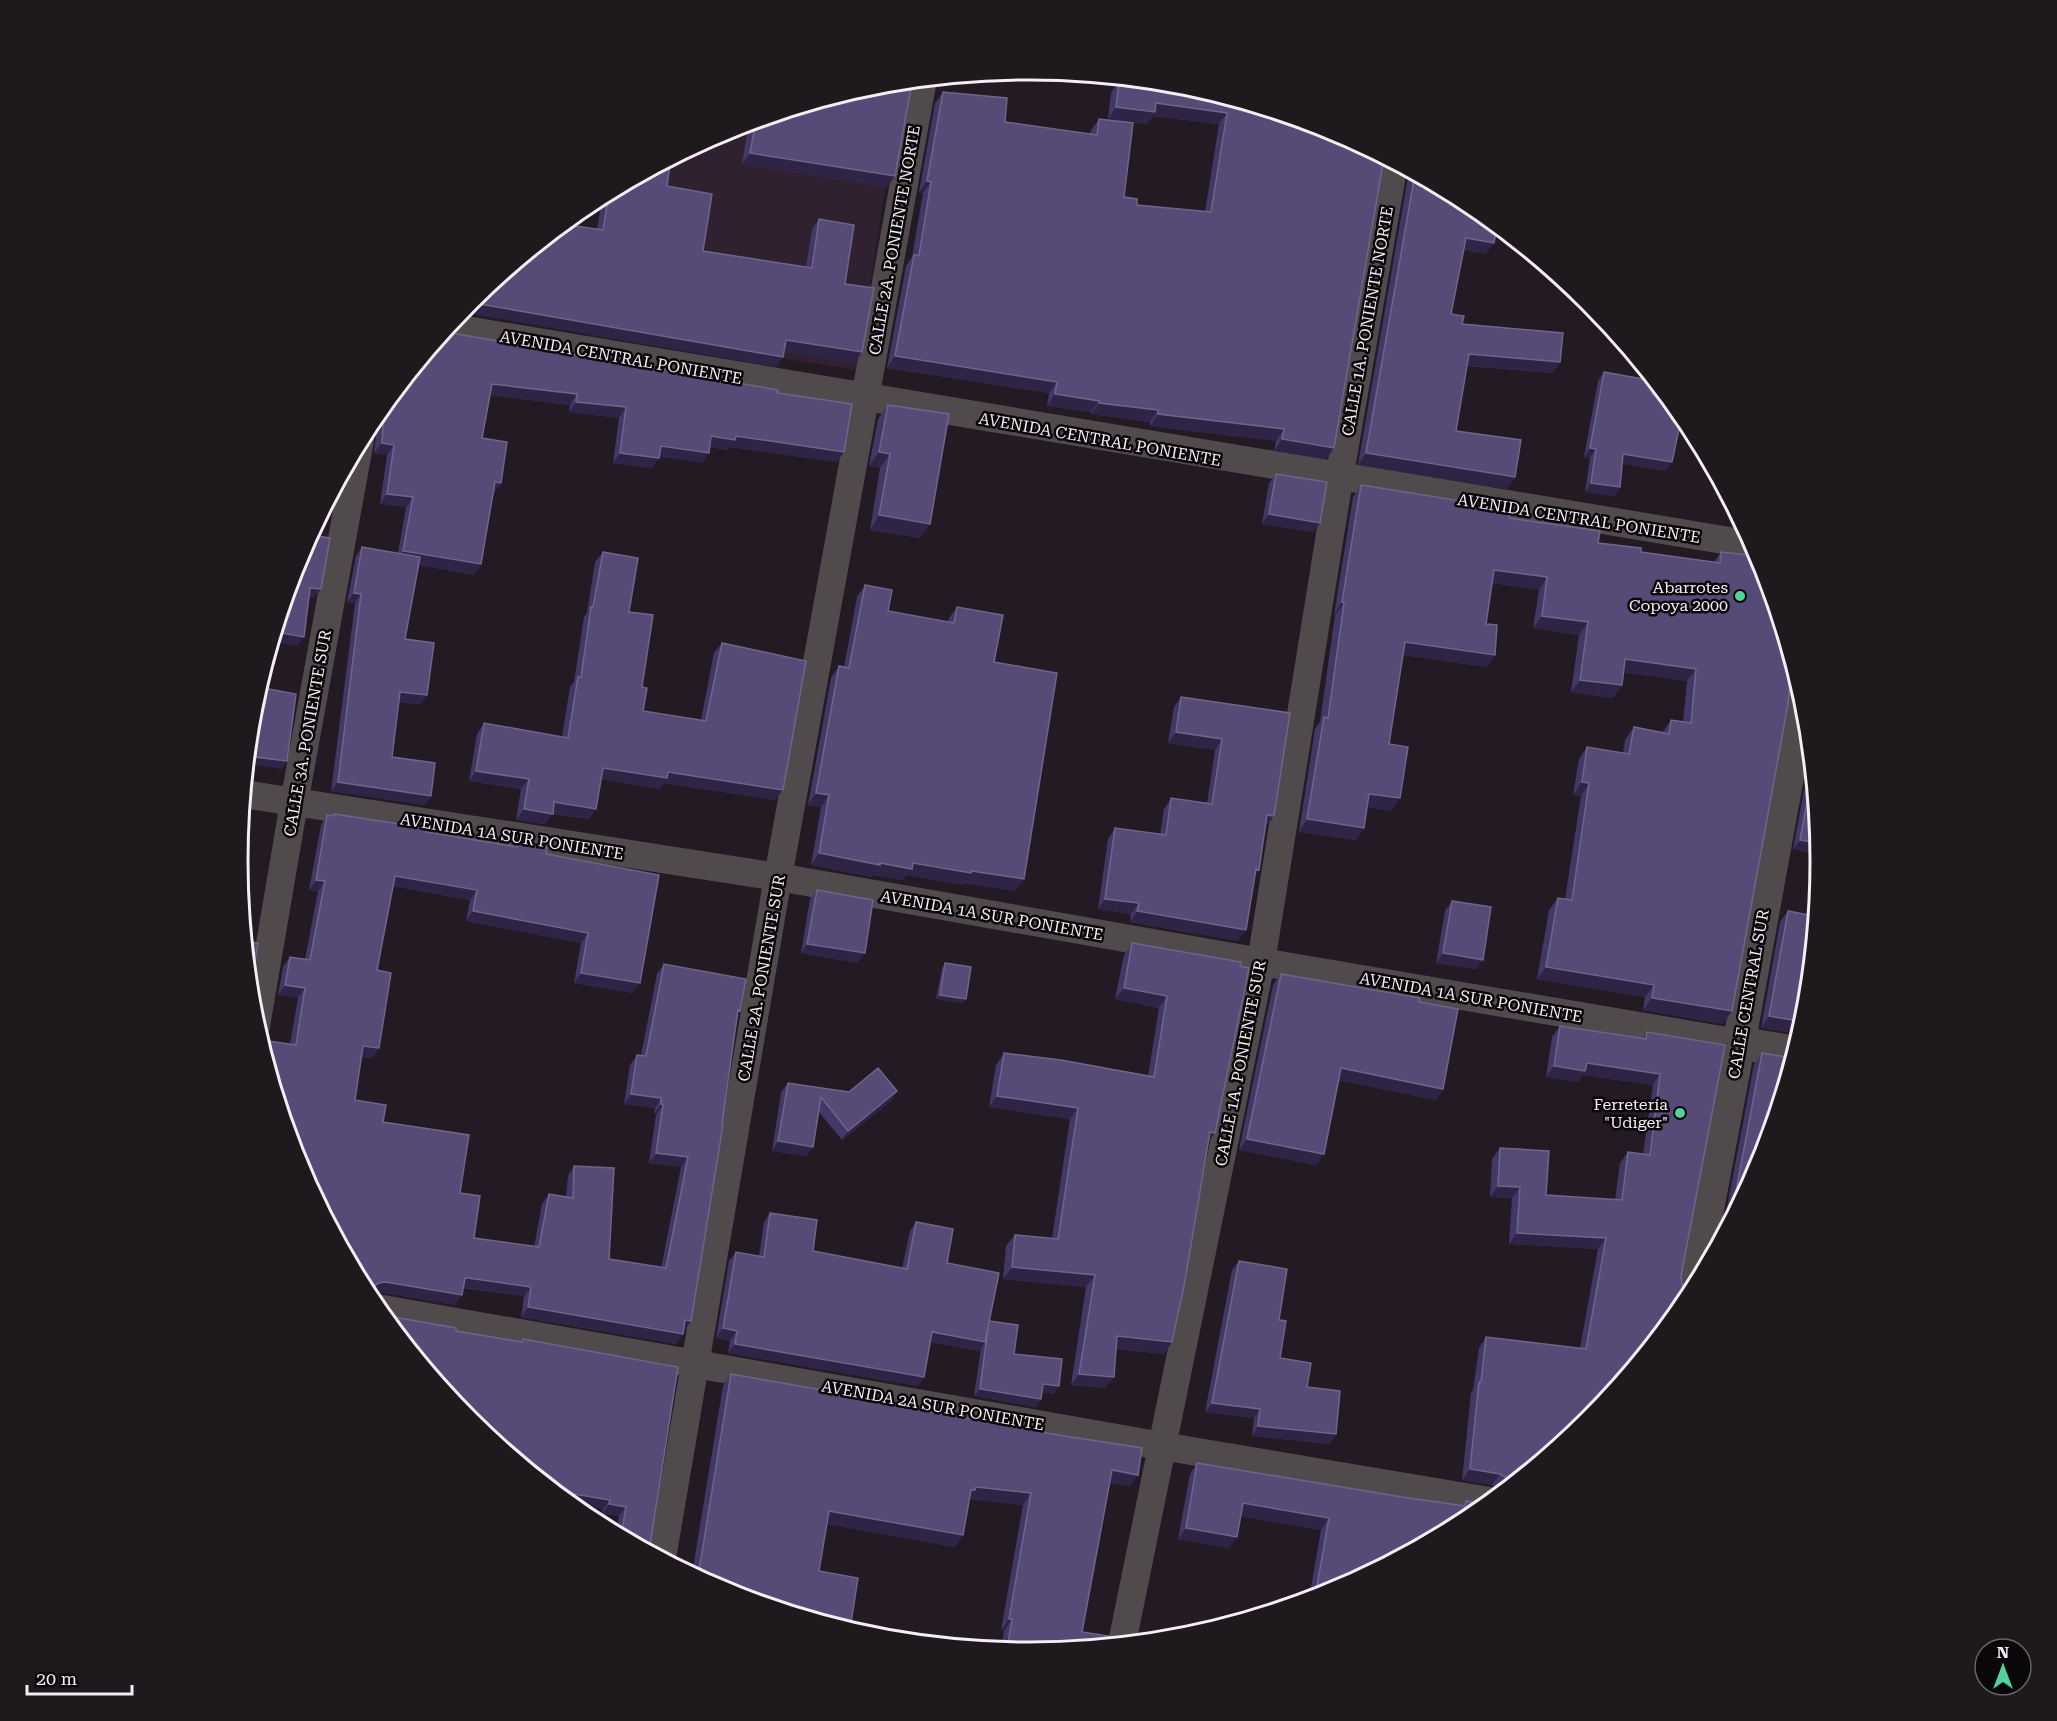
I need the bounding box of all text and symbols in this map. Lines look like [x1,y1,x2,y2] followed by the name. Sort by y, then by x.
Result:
[865,124,924,356] street label: CALLE 2A. PONIENTE NORTE
[1338,205,1397,437] street label: CALLE 1A. PONIENTE NORTE
[498,327,743,388] street label: AVENIDA CENTRAL PONIENTE
[977,409,1222,470] street label: AVENIDA CENTRAL PONIENTE
[1456,490,1702,547] street label: AVENIDA CENTRAL PONIENTE
[1629,578,1728,615] place label: Abarrotes Copoya 2000
[1733,589,1747,603] marker: Abarrotes Copoya 2000
[280,628,335,838] street label: CALLE 3A. PONIENTE SUR
[399,809,625,864] street label: AVENIDA 1A SUR PONIENTE
[734,873,789,1083] street label: CALLE 2A. PONIENTE SUR
[879,887,1105,944] street label: AVENIDA 1A SUR PONIENTE
[1724,908,1773,1081] street label: CALLE CENTRAL SUR
[1211,958,1270,1168] street label: CALLE 1A. PONIENTE SUR
[1358,969,1584,1026] street label: AVENIDA 1A SUR PONIENTE
[1594,1095,1668,1132] place label: Ferretería "Udiger"
[1673,1106,1687,1120] marker: Ferretería "Udiger"
[820,1377,1046,1434] street label: AVENIDA 2A SUR PONIENTE
[1973,1637,2033,1697] north arrow
[1997,1643,2009,1662] text: N
[27,1658,132,1696] scale bar
[36,1668,77,1689] text: 20 m

